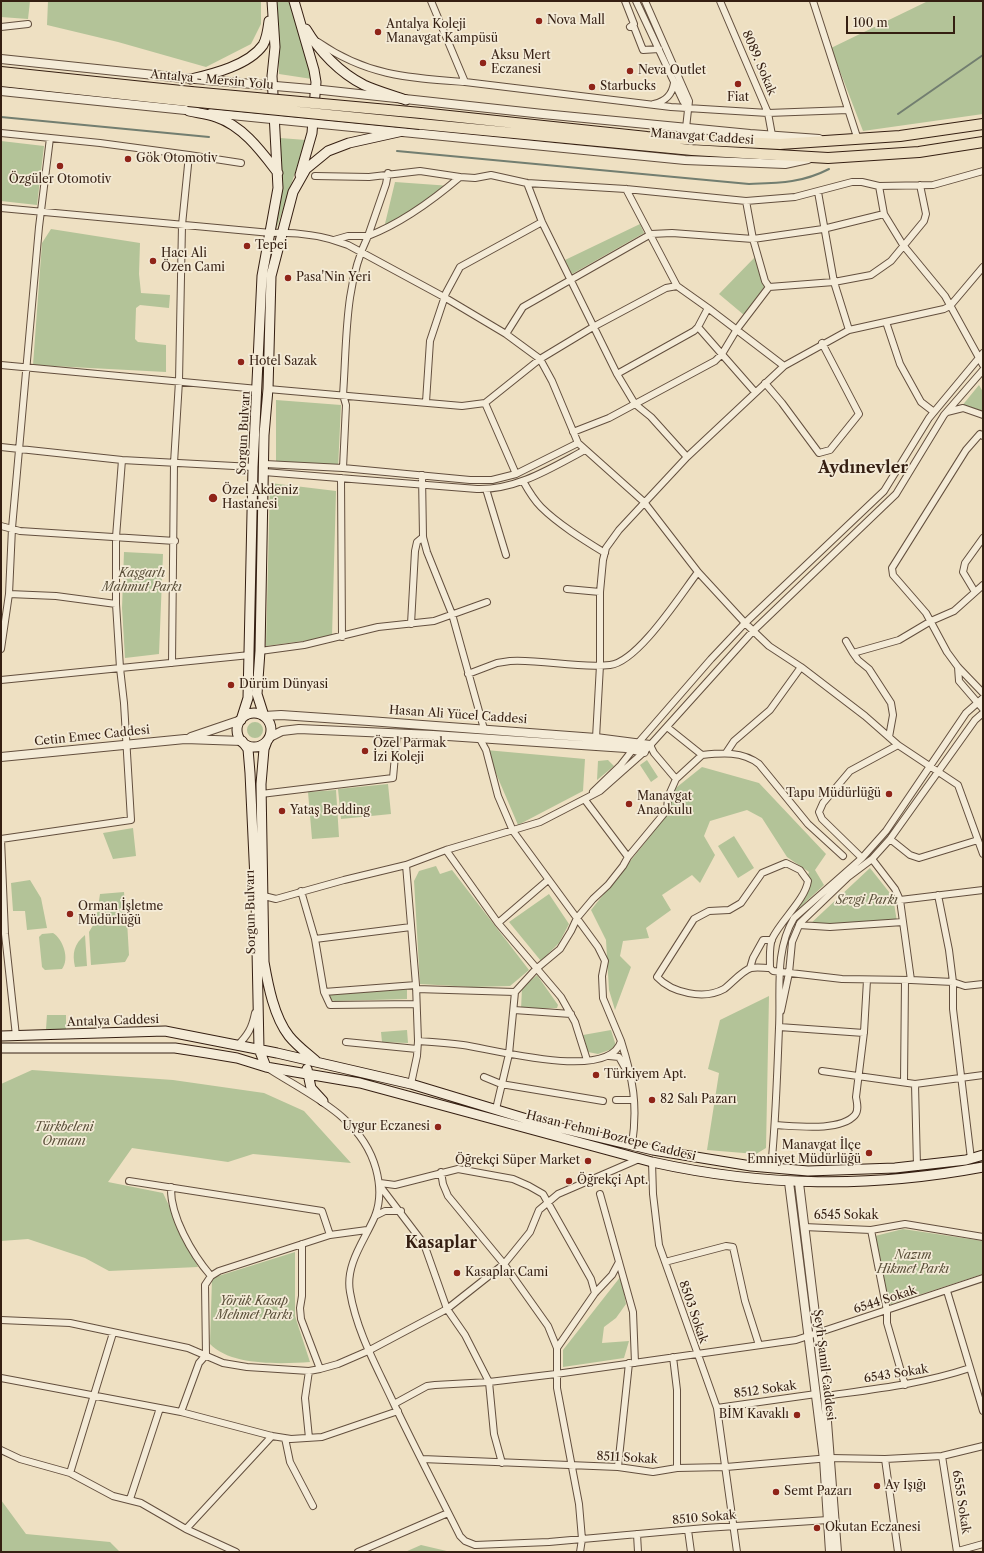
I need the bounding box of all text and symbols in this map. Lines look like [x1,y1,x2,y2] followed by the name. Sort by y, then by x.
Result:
[848,8,957,34] scale bar
[547,14,605,28] place label: Nova Mall
[853,15,888,30] text: 100 m
[534,16,544,26] marker: Nova Mall
[386,18,498,46] place label: Antalya Koleji Manavgat Kampüsü
[373,27,383,37] marker: Antalya Koleji Manavgat Kampüsü
[739,28,779,98] street label: 8089. Sokak
[491,49,551,77] place label: Aksu Mert Eczanesi
[478,58,488,68] marker: Aksu Mert Eczanesi
[638,64,706,78] place label: Neva Outlet
[625,66,635,76] marker: Neva Outlet
[150,67,274,93] street label: Antalya - Mersin Yolu
[733,79,743,89] marker: Fiat
[600,80,656,94] place label: Starbucks
[587,82,597,92] marker: Starbucks
[727,91,749,105] place label: Fiat
[650,126,754,148] street label: Manavgat Caddesi
[136,152,218,166] place label: Gök Otomotiv
[123,154,133,164] marker: Gök Otomotiv
[55,161,65,171] marker: Özgüler Otomotiv
[9,173,111,187] place label: Özgüler Otomotiv
[255,239,287,253] place label: Tepei
[242,241,252,251] marker: Tepei
[161,247,225,275] place label: Hacı Ali Özen Cami
[148,256,158,266] marker: Hacı Ali Özen Cami
[296,271,371,285] place label: Pasa'Nin Yeri
[283,273,293,283] marker: Pasa'Nin Yeri
[249,355,317,369] place label: Hotel Sazak
[236,357,246,367] marker: Hotel Sazak
[235,390,253,476] street label: Sorgun Bulvarı
[818,458,908,478] district label: Aydınevler
[222,484,298,512] place label: Özel Akdeniz Hastanesi
[207,492,219,504] marker: Özel Akdeniz Hastanesi
[102,567,182,595] park label: Kaşgarlı Mahmut Parkı
[239,678,328,692] place label: Dürüm Dünyasi
[226,680,236,690] marker: Dürüm Dünyasi
[388,703,528,727] street label: Hasan Ali Yücel Caddesi
[34,723,150,749] street label: Cetin Emec Caddesi
[373,737,446,765] place label: Özel Parmak İzi Koleji
[360,746,370,756] marker: Özel Parmak İzi Koleji
[786,787,881,801] place label: Tapu Müdürlüğü
[884,789,894,799] marker: Tapu Müdürlüğü
[637,790,692,818] place label: Manavgat Anaokulu
[624,799,634,809] marker: Manavgat Anaokulu
[290,804,370,818] place label: Yataş Bedding
[277,806,287,816] marker: Yataş Bedding
[243,870,259,954] street label: Sorgun Bulvarı
[836,894,898,908] park label: Sevgi Parkı
[78,900,163,928] place label: Orman İşletme Müdürlüğü
[65,909,75,919] marker: Orman İşletme Müdürlüğü
[67,1012,159,1030] street label: Antalya Caddesi
[604,1068,686,1082] place label: Türkiyem Apt.
[591,1070,601,1080] marker: Türkiyem Apt.
[660,1093,736,1107] place label: 82 Salı Pazarı
[647,1095,657,1105] marker: 82 Salı Pazarı
[525,1108,697,1164] street label: Hasan Fehmi Boztepe Caddesi
[342,1120,430,1134] place label: Uygur Eczanesi
[35,1121,93,1149] park label: Türkbeleni Ormanı
[433,1122,443,1132] marker: Uygur Eczanesi
[747,1139,861,1167] place label: Manavgat İlçe Emniyet Müdürlüğü
[864,1148,874,1158] marker: Manavgat İlçe Emniyet Müdürlüğü
[455,1154,580,1168] place label: Öğrekçi Süper Market
[583,1156,593,1166] marker: Öğrekçi Süper Market
[577,1174,648,1188] place label: Öğrekçi Apt.
[564,1176,574,1186] marker: Öğrekçi Apt.
[814,1209,878,1223] street label: 6545 Sokak
[405,1233,477,1253] district label: Kasaplar
[877,1249,949,1277] park label: Nazım Hikmet Parkı
[465,1266,548,1280] place label: Kasaplar Cami
[452,1268,462,1278] marker: Kasaplar Cami
[676,1279,710,1345] street label: 8503 Sokak
[852,1283,918,1317] street label: 6544 Sokak
[216,1295,292,1323] park label: Yörük Kasap Mehmet Parkı
[810,1309,838,1421] street label: Şeyh Şamil Caddesi
[863,1362,929,1386] street label: 6543 Sokak
[733,1378,797,1402] street label: 8512 Sokak
[719,1408,789,1422] place label: BİM Kavaklı
[792,1410,802,1420] marker: BİM Kavaklı
[596,1449,658,1467] street label: 8511 Sokak
[949,1469,973,1535] street label: 6555 Sokak
[885,1479,926,1493] place label: Ay Işığı
[872,1481,882,1491] marker: Ay Işığı
[784,1485,852,1499] place label: Semt Pazarı
[771,1487,781,1497] marker: Semt Pazarı
[672,1508,736,1528] street label: 8510 Sokak
[825,1521,921,1535] place label: Okutan Eczanesi
[812,1523,822,1533] marker: Okutan Eczanesi

